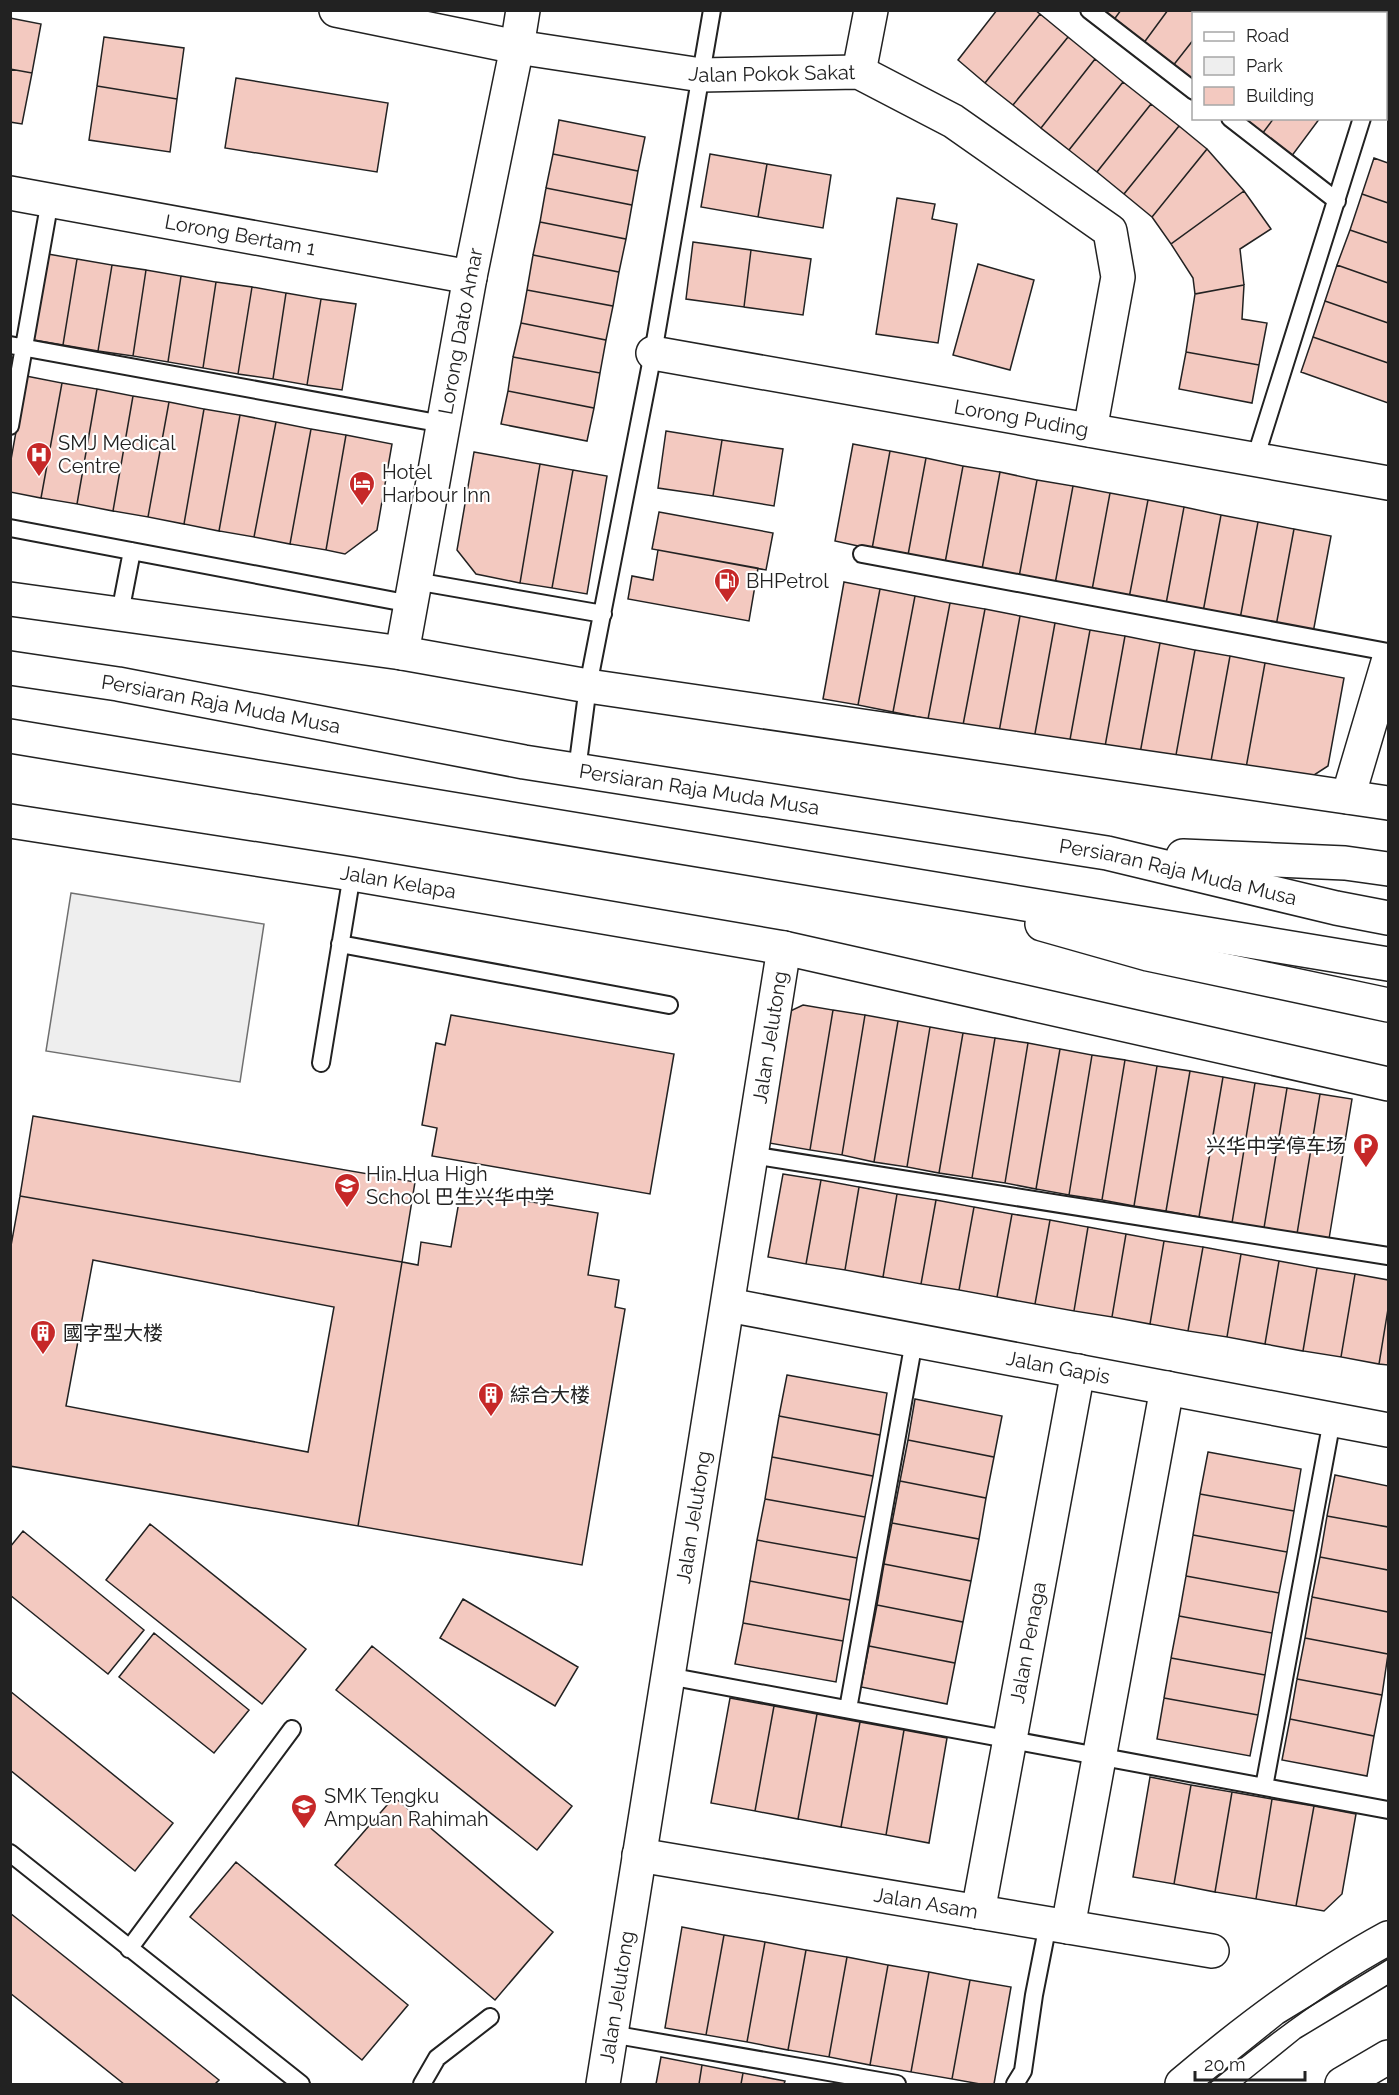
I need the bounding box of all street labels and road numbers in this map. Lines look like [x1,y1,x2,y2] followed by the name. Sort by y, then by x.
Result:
[687,60,856,87] street label: Jalan Pokok Sakat
[163,209,318,261] street label: Lorong Bertam 1
[433,246,488,416] street label: Lorong Dato Amar
[952,394,1091,442] street label: Lorong Puding
[100,670,342,738] street label: Persiaran Raja Muda Musa
[577,759,821,820] street label: Persiaran Raja Muda Musa
[1058,834,1299,910] street label: Persiaran Raja Muda Musa
[339,860,458,904] street label: Jalan Kelapa
[747,969,792,1105] street label: Jalan Jelutong
[1004,1346,1112,1389] street label: Jalan Gapis
[671,1449,716,1585] street label: Jalan Jelutong
[1005,1580,1051,1705] street label: Jalan Penaga
[872,1883,980,1924] street label: Jalan Asam
[594,1929,639,2065] street label: Jalan Jelutong

